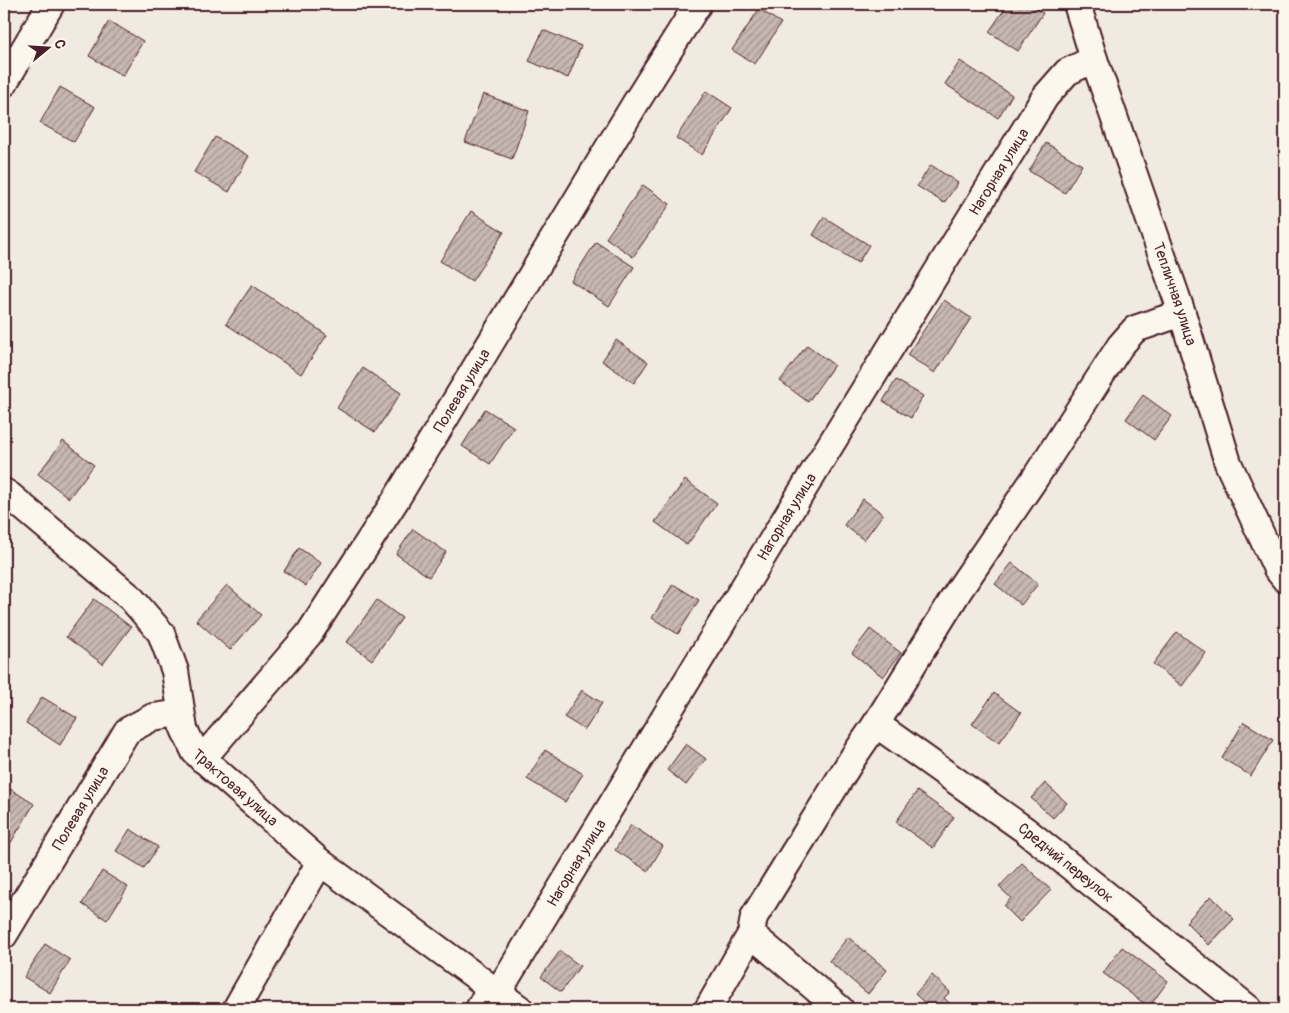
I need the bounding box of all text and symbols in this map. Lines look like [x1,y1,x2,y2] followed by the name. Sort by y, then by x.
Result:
[22,22,72,72] north arrow
[50,37,69,51] text: С
[965,125,1033,219] street label: Нагорная улица
[1148,240,1200,348] street label: Тепличная улица
[430,345,495,436] street label: Полевая улица
[753,470,821,564] street label: Нагорная улица
[188,745,282,831] street label: Трактовая улица
[48,763,113,854] street label: Полевая улица
[543,816,611,910] street label: Нагорная улица
[1014,819,1117,907] street label: Средний переулок

